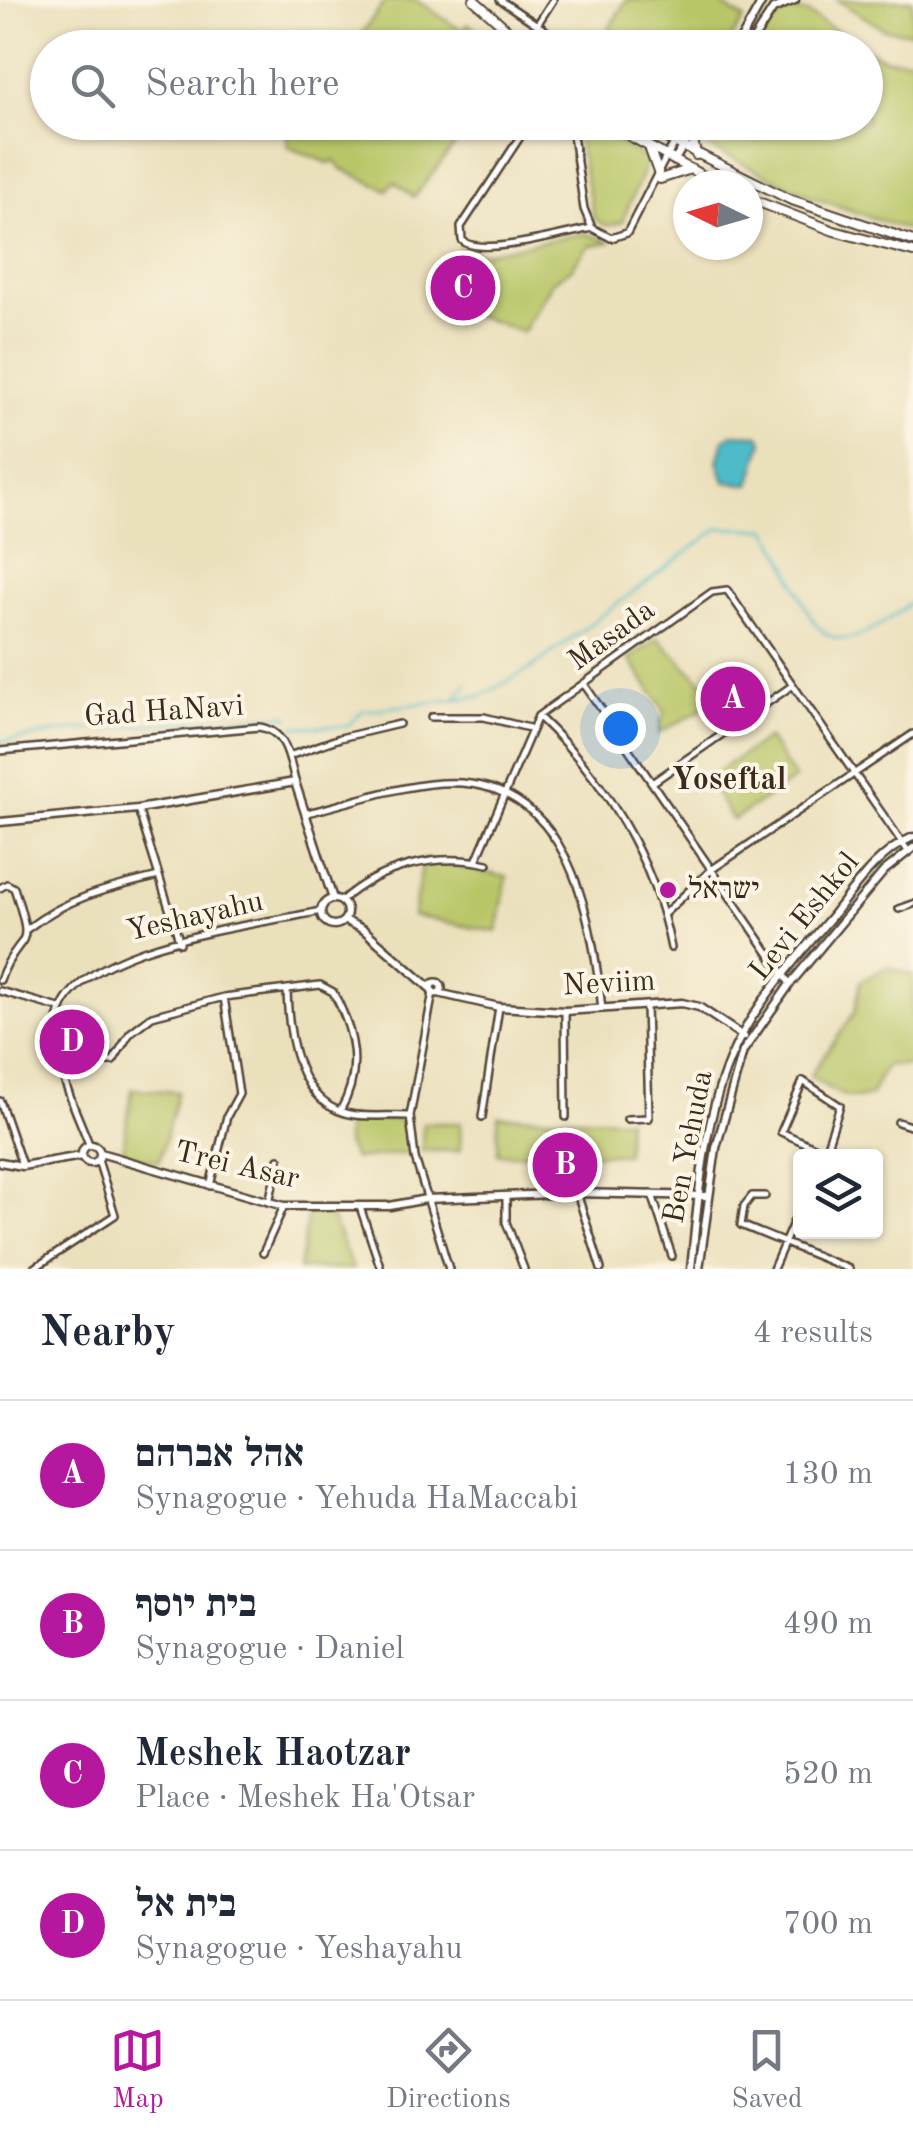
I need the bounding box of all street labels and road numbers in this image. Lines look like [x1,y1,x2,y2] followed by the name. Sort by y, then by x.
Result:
[563,595,661,677] street label: Masada
[83,691,245,733] street label: Gad HaNavi
[745,847,865,987] street label: Levi Eshkol
[124,887,266,947] street label: Yeshayahu
[562,967,656,1001] street label: Neviim
[659,1068,719,1226] street label: Ben Yehuda
[172,1137,302,1195] street label: Trei Asar

